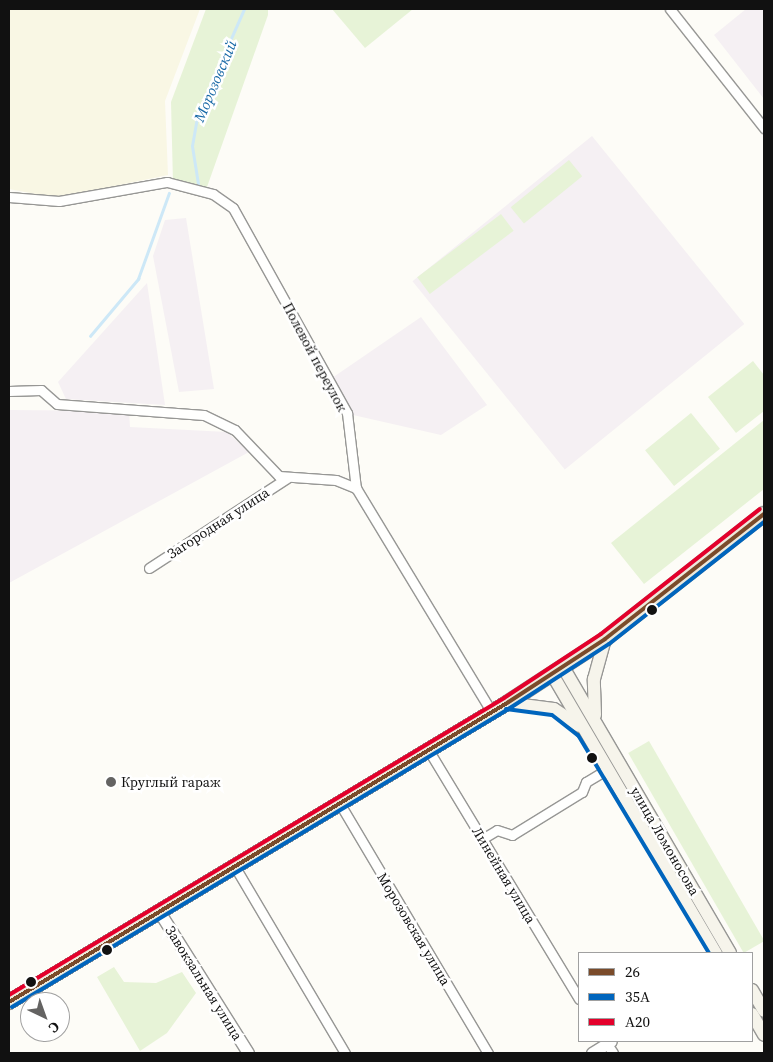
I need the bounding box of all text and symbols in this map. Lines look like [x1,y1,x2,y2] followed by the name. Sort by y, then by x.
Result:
[190,37,240,125] water label: Морозовский
[279,300,351,414] street label: Полевой переулок
[164,484,272,562] street label: Загородная улица
[647,605,657,615] unlabelled marker
[587,753,597,763] unlabelled marker
[121,774,221,790] place label: Круглый гараж
[105,776,117,788] marker: Круглый гараж
[627,784,703,898] street label: улица Ломоносова
[469,824,539,926] street label: Линейная улица
[374,870,454,988] street label: Морозовская улица
[162,923,246,1043] street label: Завокзальная улица
[102,945,112,955] unlabelled marker
[578,952,753,1042] legend
[625,961,640,982] text: 26
[26,977,36,987] unlabelled marker
[625,986,650,1007] text: 35А
[20,992,70,1042] north arrow
[625,1011,650,1032] text: А20
[44,1017,64,1038] text: С

